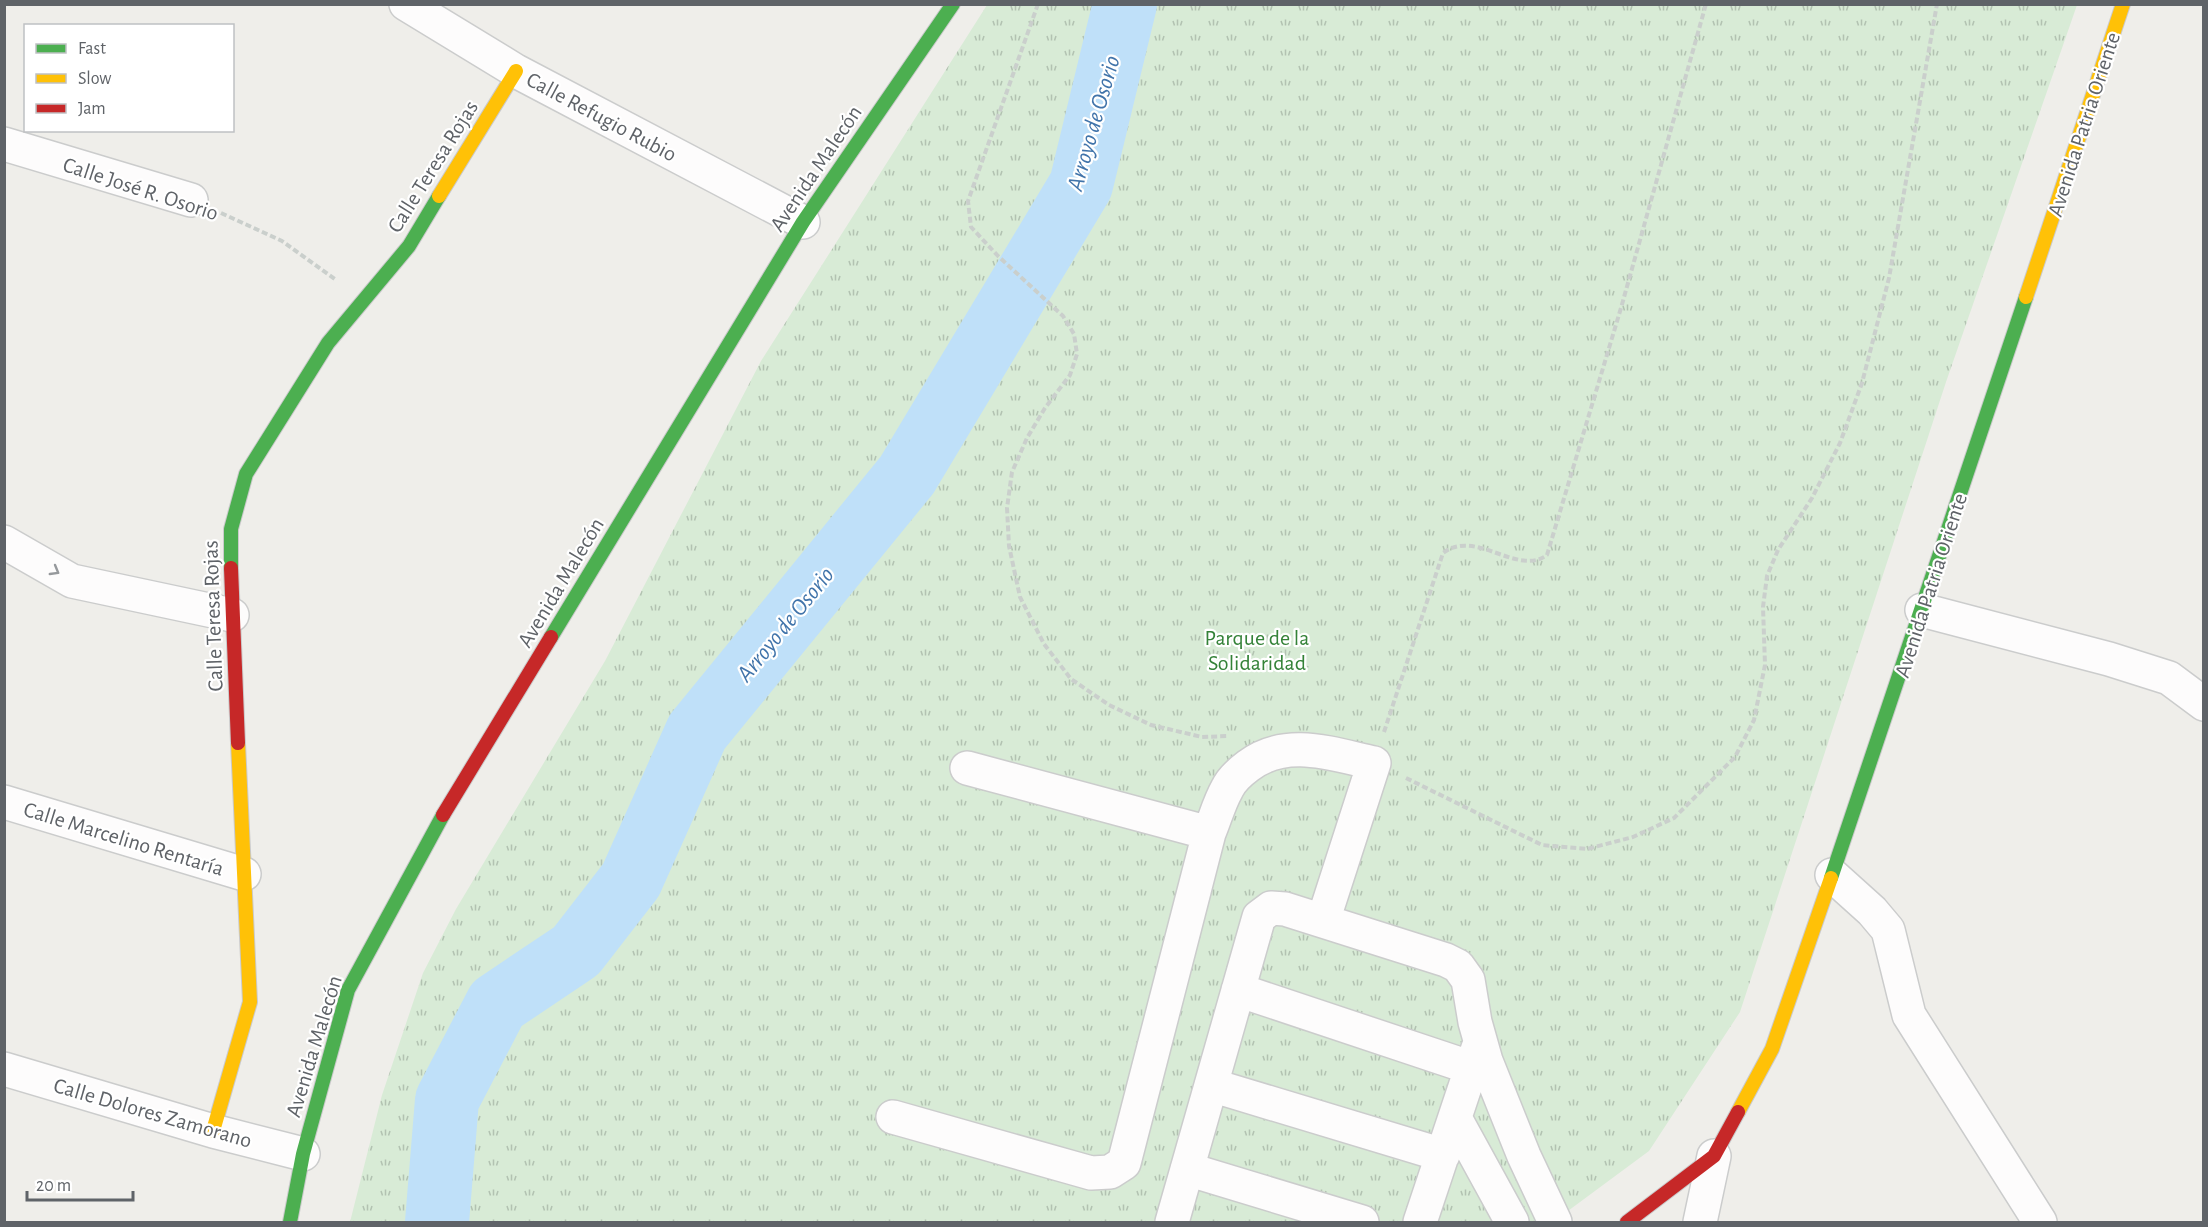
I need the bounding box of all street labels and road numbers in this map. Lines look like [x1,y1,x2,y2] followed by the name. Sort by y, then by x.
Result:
[2044,29,2124,219] street label: Avenida Patria Oriente
[523,68,680,166] street label: Calle Refugio Rubio
[383,97,482,236] street label: Calle Teresa Rojas
[766,102,866,235] street label: Avenida Malecón
[60,153,221,224] street label: Calle José R. Osorio
[1891,490,1971,680] street label: Avenida Patria Oriente
[514,514,608,651] street label: Avenida Malecón
[199,540,227,692] street label: Calle Teresa Rojas
[21,798,226,880] street label: Calle Marcelino Rentaría
[282,973,346,1120] street label: Avenida Malecón
[51,1074,254,1152] street label: Calle Dolores Zamorano

